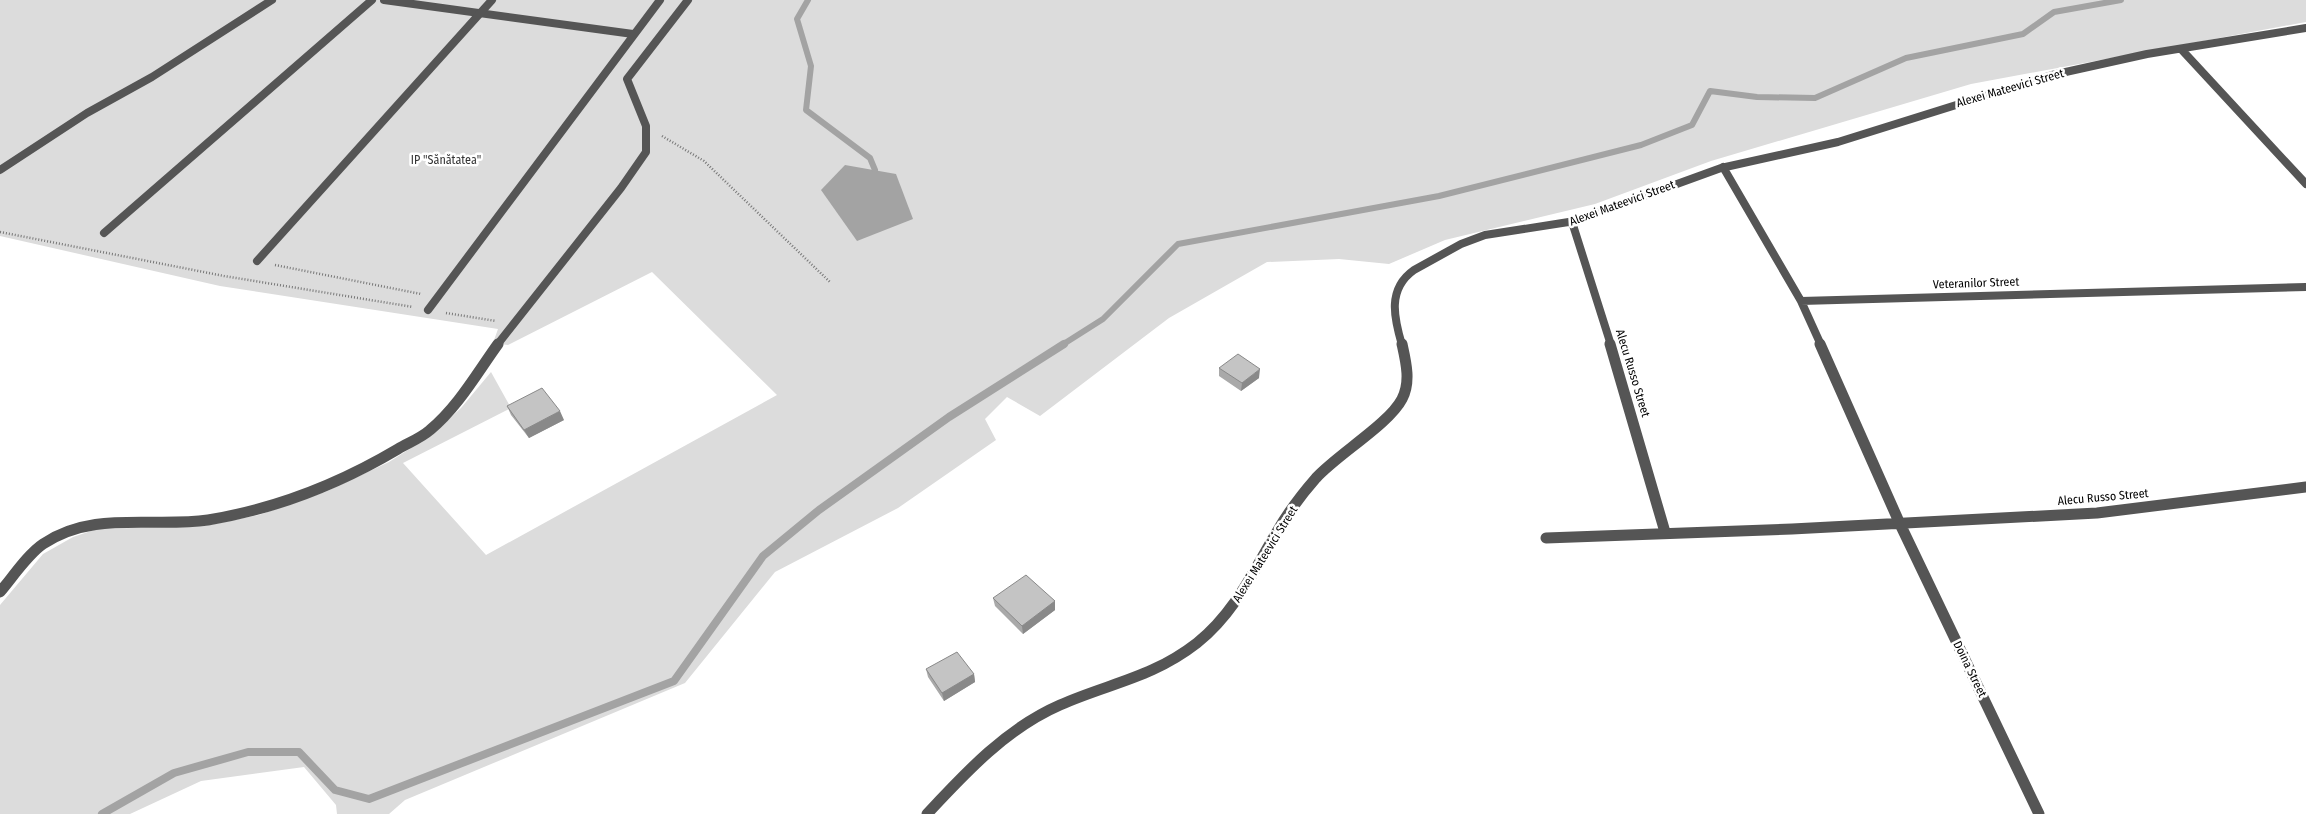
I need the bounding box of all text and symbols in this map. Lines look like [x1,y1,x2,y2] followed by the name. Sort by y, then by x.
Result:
[1955,66,2065,110] street label: Alexei Mateevici Street
[411,153,481,167] park label: IP "Sănătatea"
[1567,177,1677,229] street label: Alexei Mateevici Street
[1933,274,2019,292] street label: Veteranilor Street
[1613,327,1653,419] street label: Alecu Russo Street
[2057,486,2149,508] street label: Alecu Russo Street
[1230,503,1300,605] street label: Alexei Mateevici Street
[1950,639,1990,699] street label: Doina Street

